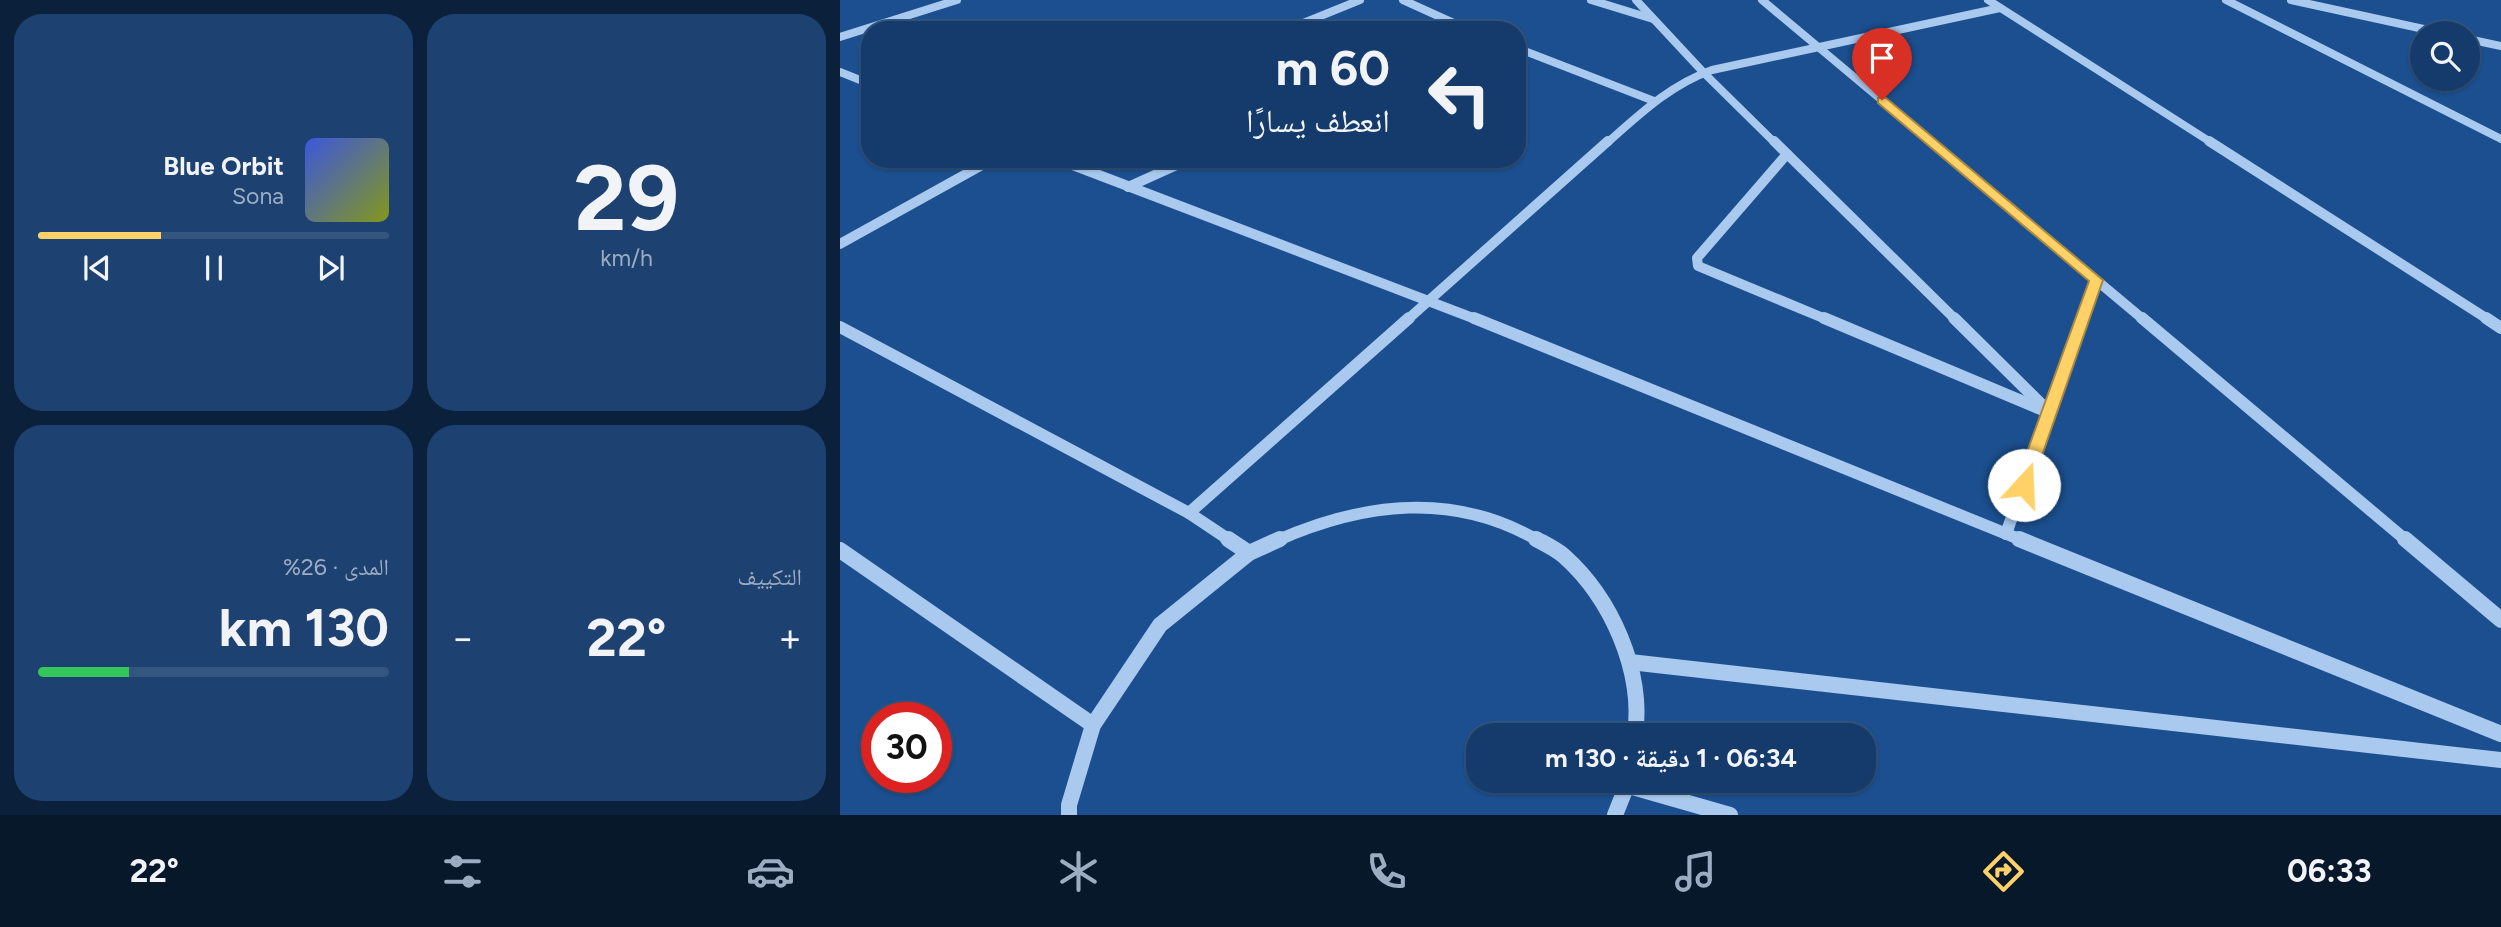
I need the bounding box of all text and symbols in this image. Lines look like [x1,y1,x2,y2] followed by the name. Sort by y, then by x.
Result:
[2410,21,2480,91] map controls
[2410,21,2480,91] button: search
[1852,28,1912,100] pin
[1275,38,1390,97] text: 60 m
[1863,39,1901,77] icon: arrive
[1414,49,1505,140] icon: left
[1246,102,1390,140] text: انعطف يسارًا
[574,144,679,253] text: 29
[163,150,284,182] text: Blue Orbit
[232,182,284,210] text: Sona
[600,244,653,272] text: km/h
[78,249,116,287] icon: previous
[195,249,233,287] icon: pause
[312,249,350,287] icon: next
[1987,448,2061,522] position arrow
[283,553,389,581] text: المدى · 26%
[737,563,802,591] text: التكييف
[219,597,389,659] text: 130 km
[587,607,666,669] text: 22°
[451,615,475,661] text: −
[778,615,802,661] text: +
[861,702,952,793] speed limit sign: 30
[1545,742,1797,774] text: 06:34 · 1 دقيقة · 130 m
[438,847,487,896] icon: filters
[746,847,795,896] icon: car
[1054,847,1103,896] icon: climate
[1362,847,1411,896] icon: phone
[1671,847,1720,896] icon: music
[1979,847,2028,896] icon: directions
[130,852,179,890] text: 22°
[2287,852,2371,890] text: 06:33

